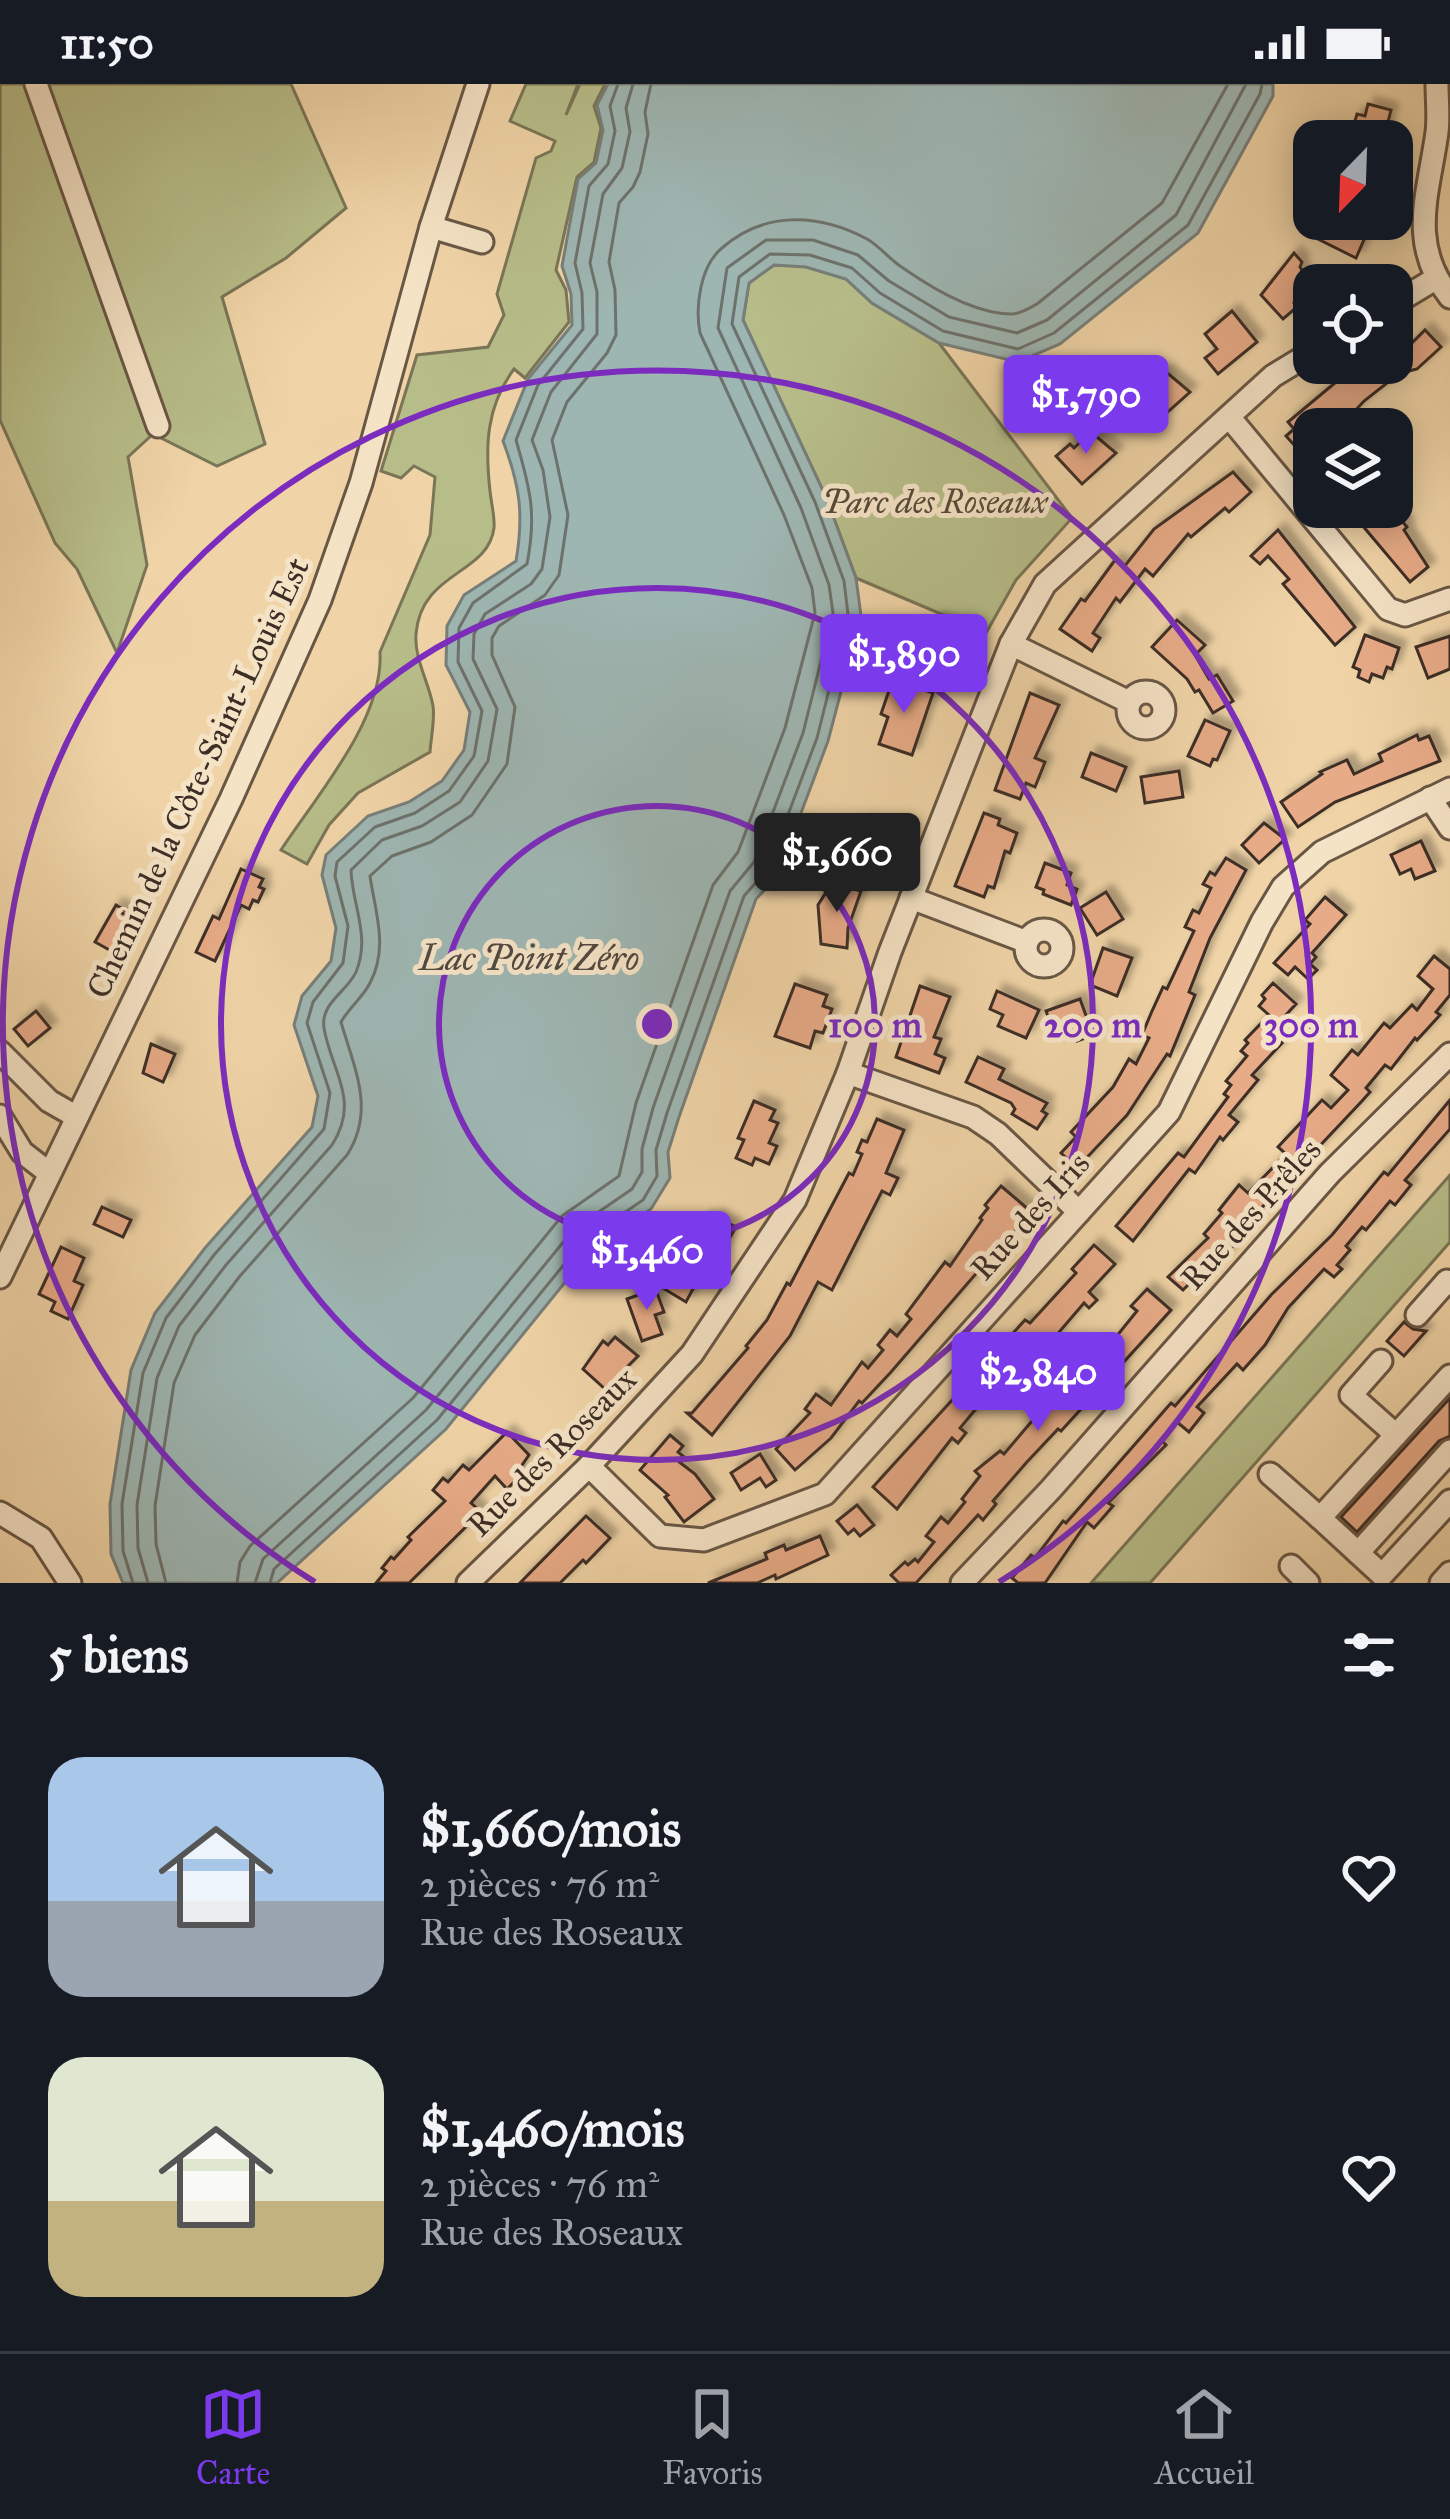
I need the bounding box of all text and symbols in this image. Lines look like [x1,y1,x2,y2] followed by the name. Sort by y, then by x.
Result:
[60,15,154,70] text: 11:50
[1293,120,1413,240] north arrow
[1293,120,1413,528] map controls
[1293,264,1413,384] button: locate
[988,355,1184,457] pin: $1,790
[1030,370,1142,418] text: $1,790
[1293,408,1413,528] button: layers
[823,482,1049,522] park label: Parc des Roseaux
[78,551,318,1005] street label: Chemin de la Côte-Saint-Louis Est
[806,614,1002,716] pin: $1,890
[847,629,961,677] text: $1,890
[739,813,935,915] pin: $1,660
[781,828,893,876] text: $1,660
[417,936,639,980] water label: Lac Point Zéro
[636,1003,678,1045] centre of rings
[828,1003,923,1047] text: 100 m
[1044,1003,1143,1047] text: 200 m
[1264,1003,1359,1047] text: 300 m
[1173,1130,1329,1298] street label: Rue des Prêles
[962,1144,1098,1288] street label: Rue des Iris
[549,1211,745,1313] pin: $1,460
[590,1226,704,1274] text: $1,460
[940,1332,1136,1434] pin: $2,840
[979,1347,1097,1395] text: $2,840
[459,1359,645,1545] street label: Rue des Roseaux
[1336,1622,1402,1688] icon: filters
[48,1624,189,1686] text: 5 biens
[420,1798,681,1860] text: $1,660/mois
[144,1805,288,1949] icon: home
[1336,1844,1402,1910] icon: heart
[420,1860,659,1908] text: 2 pièces · 76 m²
[420,1908,683,1956] text: Rue des Roseaux
[420,2098,684,2160] text: $1,460/mois
[144,2105,288,2249] icon: home
[1336,2144,1402,2210] icon: heart
[420,2160,659,2208] text: 2 pièces · 76 m²
[420,2208,683,2256] text: Rue des Roseaux
[196,2381,270,2493] tab: Carte
[662,2381,763,2493] tab: Favoris
[1155,2381,1254,2493] tab: Accueil

